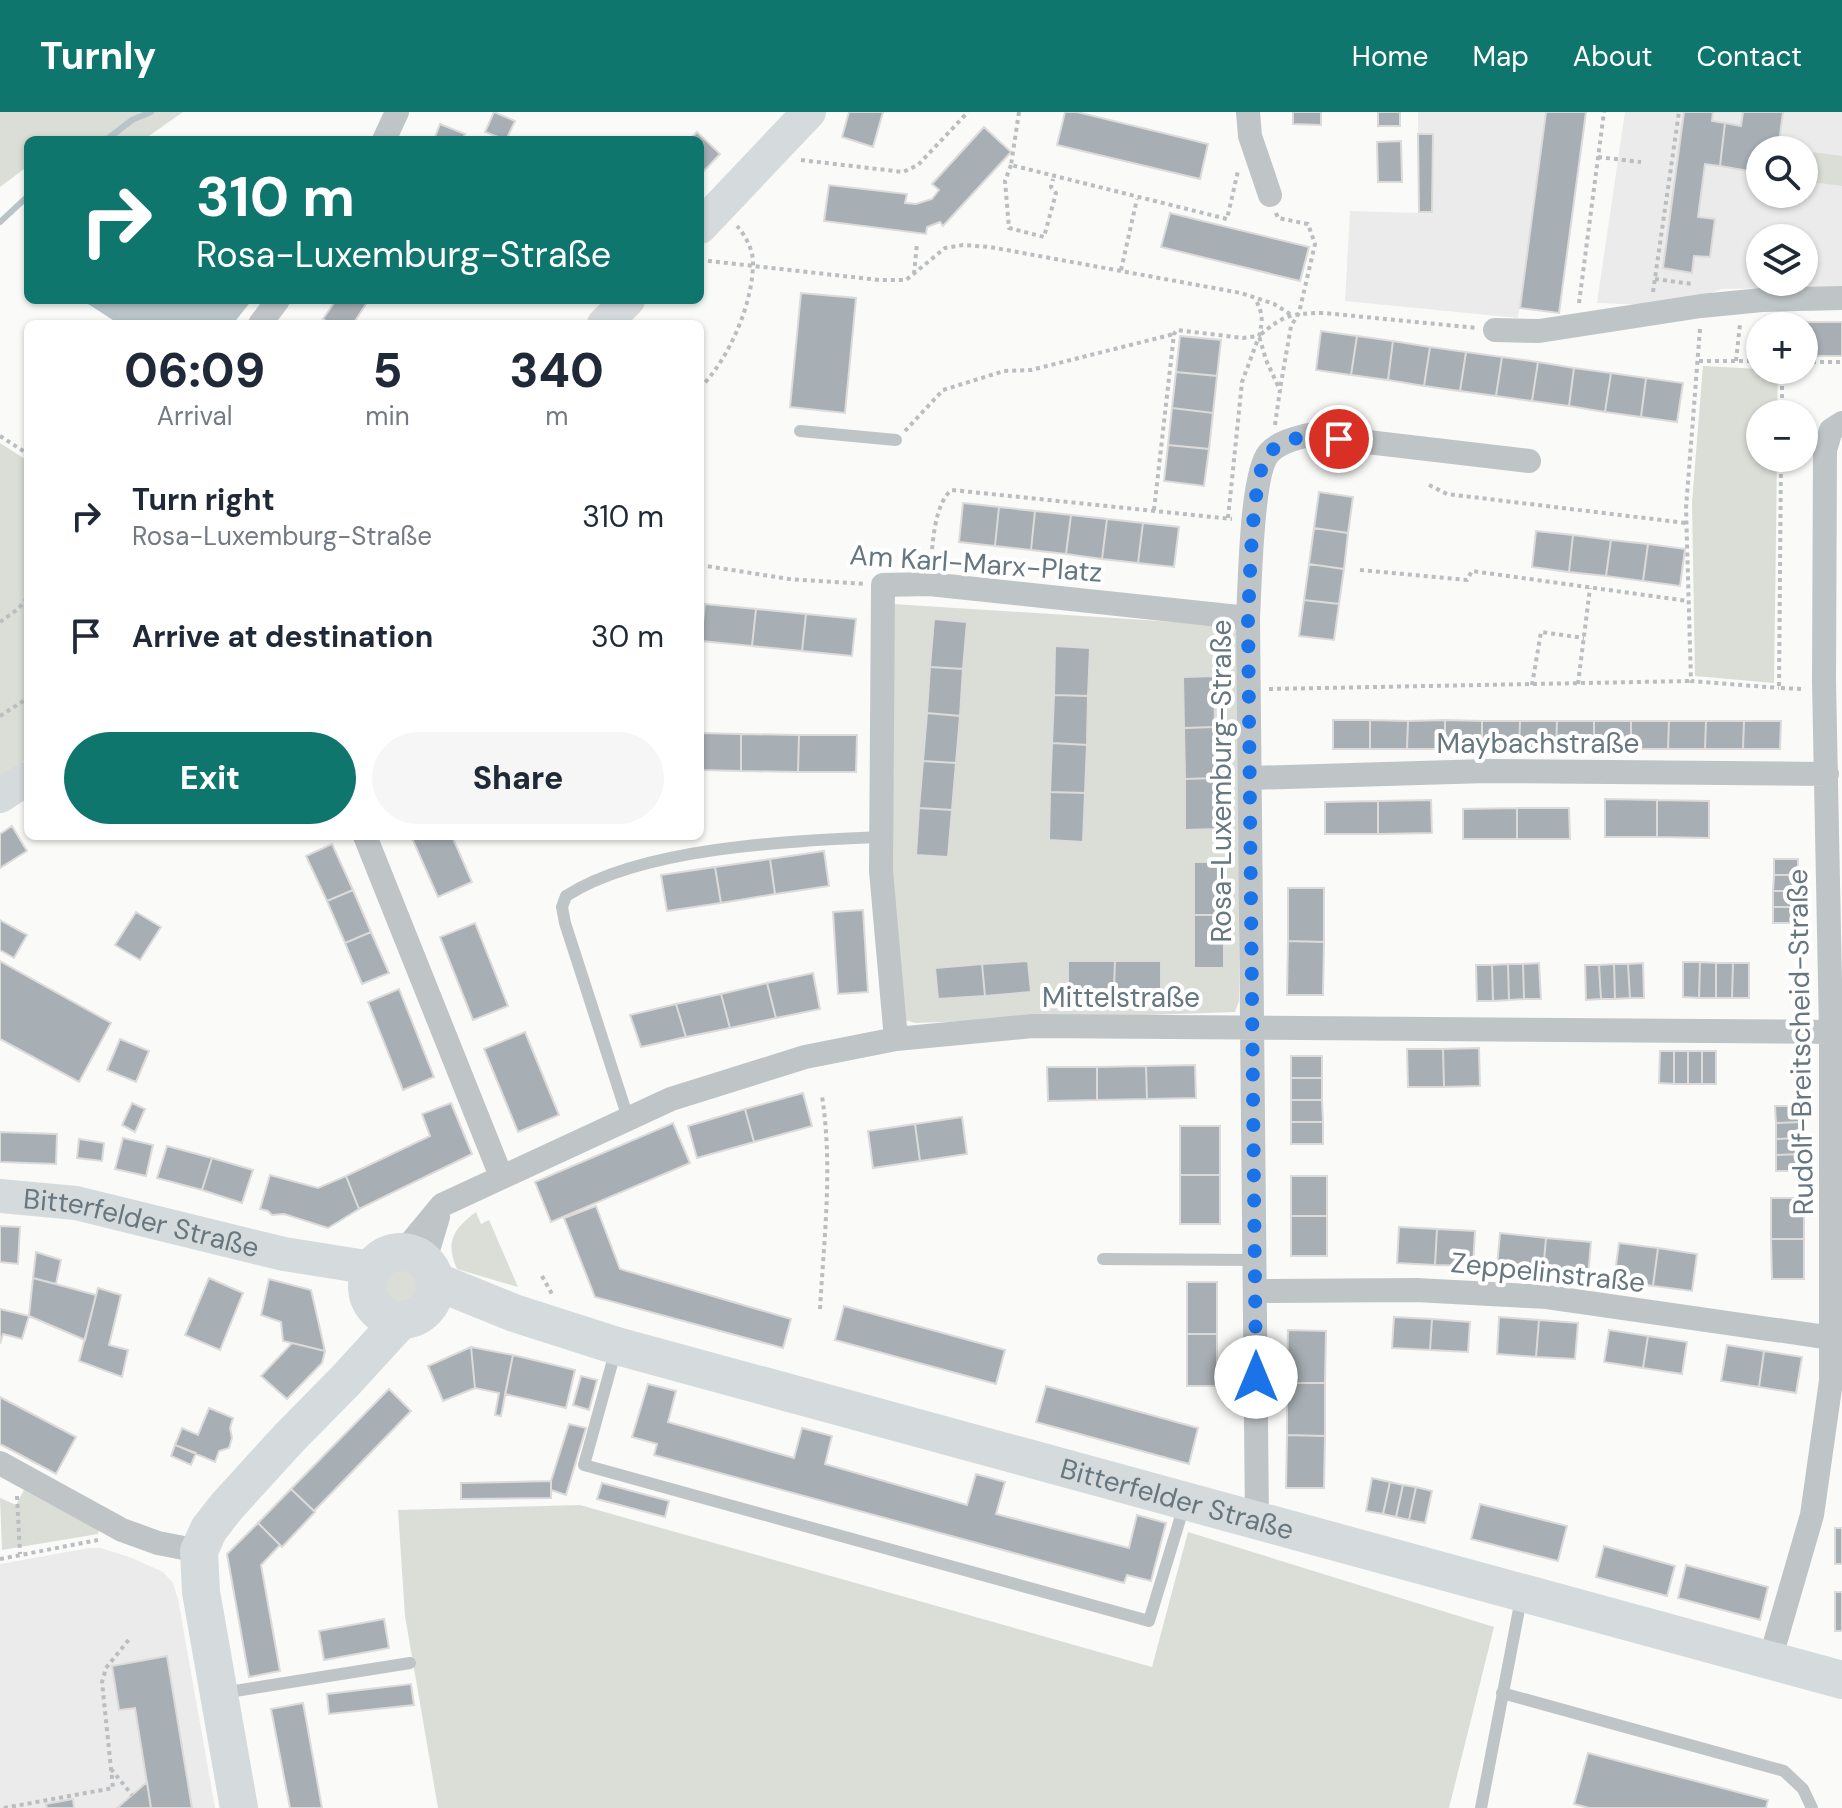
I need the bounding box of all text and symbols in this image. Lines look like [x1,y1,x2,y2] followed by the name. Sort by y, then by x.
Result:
[40,31,156,81] text: Turnly
[1352,38,1428,75] text: Home
[1472,38,1529,75] text: Map
[1573,38,1652,75] text: About
[1696,38,1802,75] text: Contact
[1746,136,1818,472] map controls
[1746,136,1818,208] button: search
[196,160,355,233] text: 310 m
[64,168,168,272] icon: right
[1746,224,1818,296] button: layers
[196,231,611,278] text: Rosa-Luxemburg-Straße
[1746,312,1818,384] button: +
[124,339,265,402] text: 06:09
[372,339,402,402] text: 5
[510,339,604,402] text: 340
[157,399,233,433] text: Arrival
[365,399,410,433] text: min
[545,399,568,433] text: m
[1746,400,1818,472] button: −
[1305,405,1373,473] pin
[1317,417,1361,461] icon: arrive
[132,480,275,519] text: Turn right
[64,494,108,538] icon: right
[582,497,664,536] text: 310 m
[132,519,432,553] text: Rosa-Luxemburg-Straße
[848,536,1103,591] street label: Am Karl-Marx-Platz
[64,614,108,658] icon: arrive
[132,617,433,656] text: Arrive at destination
[591,617,664,656] text: 30 m
[1203,620,1240,942] street label: Rosa-Luxemburg-Straße
[1437,725,1639,762] street label: Maybachstraße
[64,732,356,824] button: Exit
[372,732,664,824] button: Share
[1779,868,1822,1215] street label: Rudolf-Breitscheid-Straße
[1042,979,1200,1016] street label: Mittelstraße
[22,1180,263,1266] street label: Bitterfelder Straße
[1449,1244,1647,1301] street label: Zeppelinstraße
[1214,1335,1298,1419] position arrow
[1056,1450,1298,1549] street label: Bitterfelder Straße

